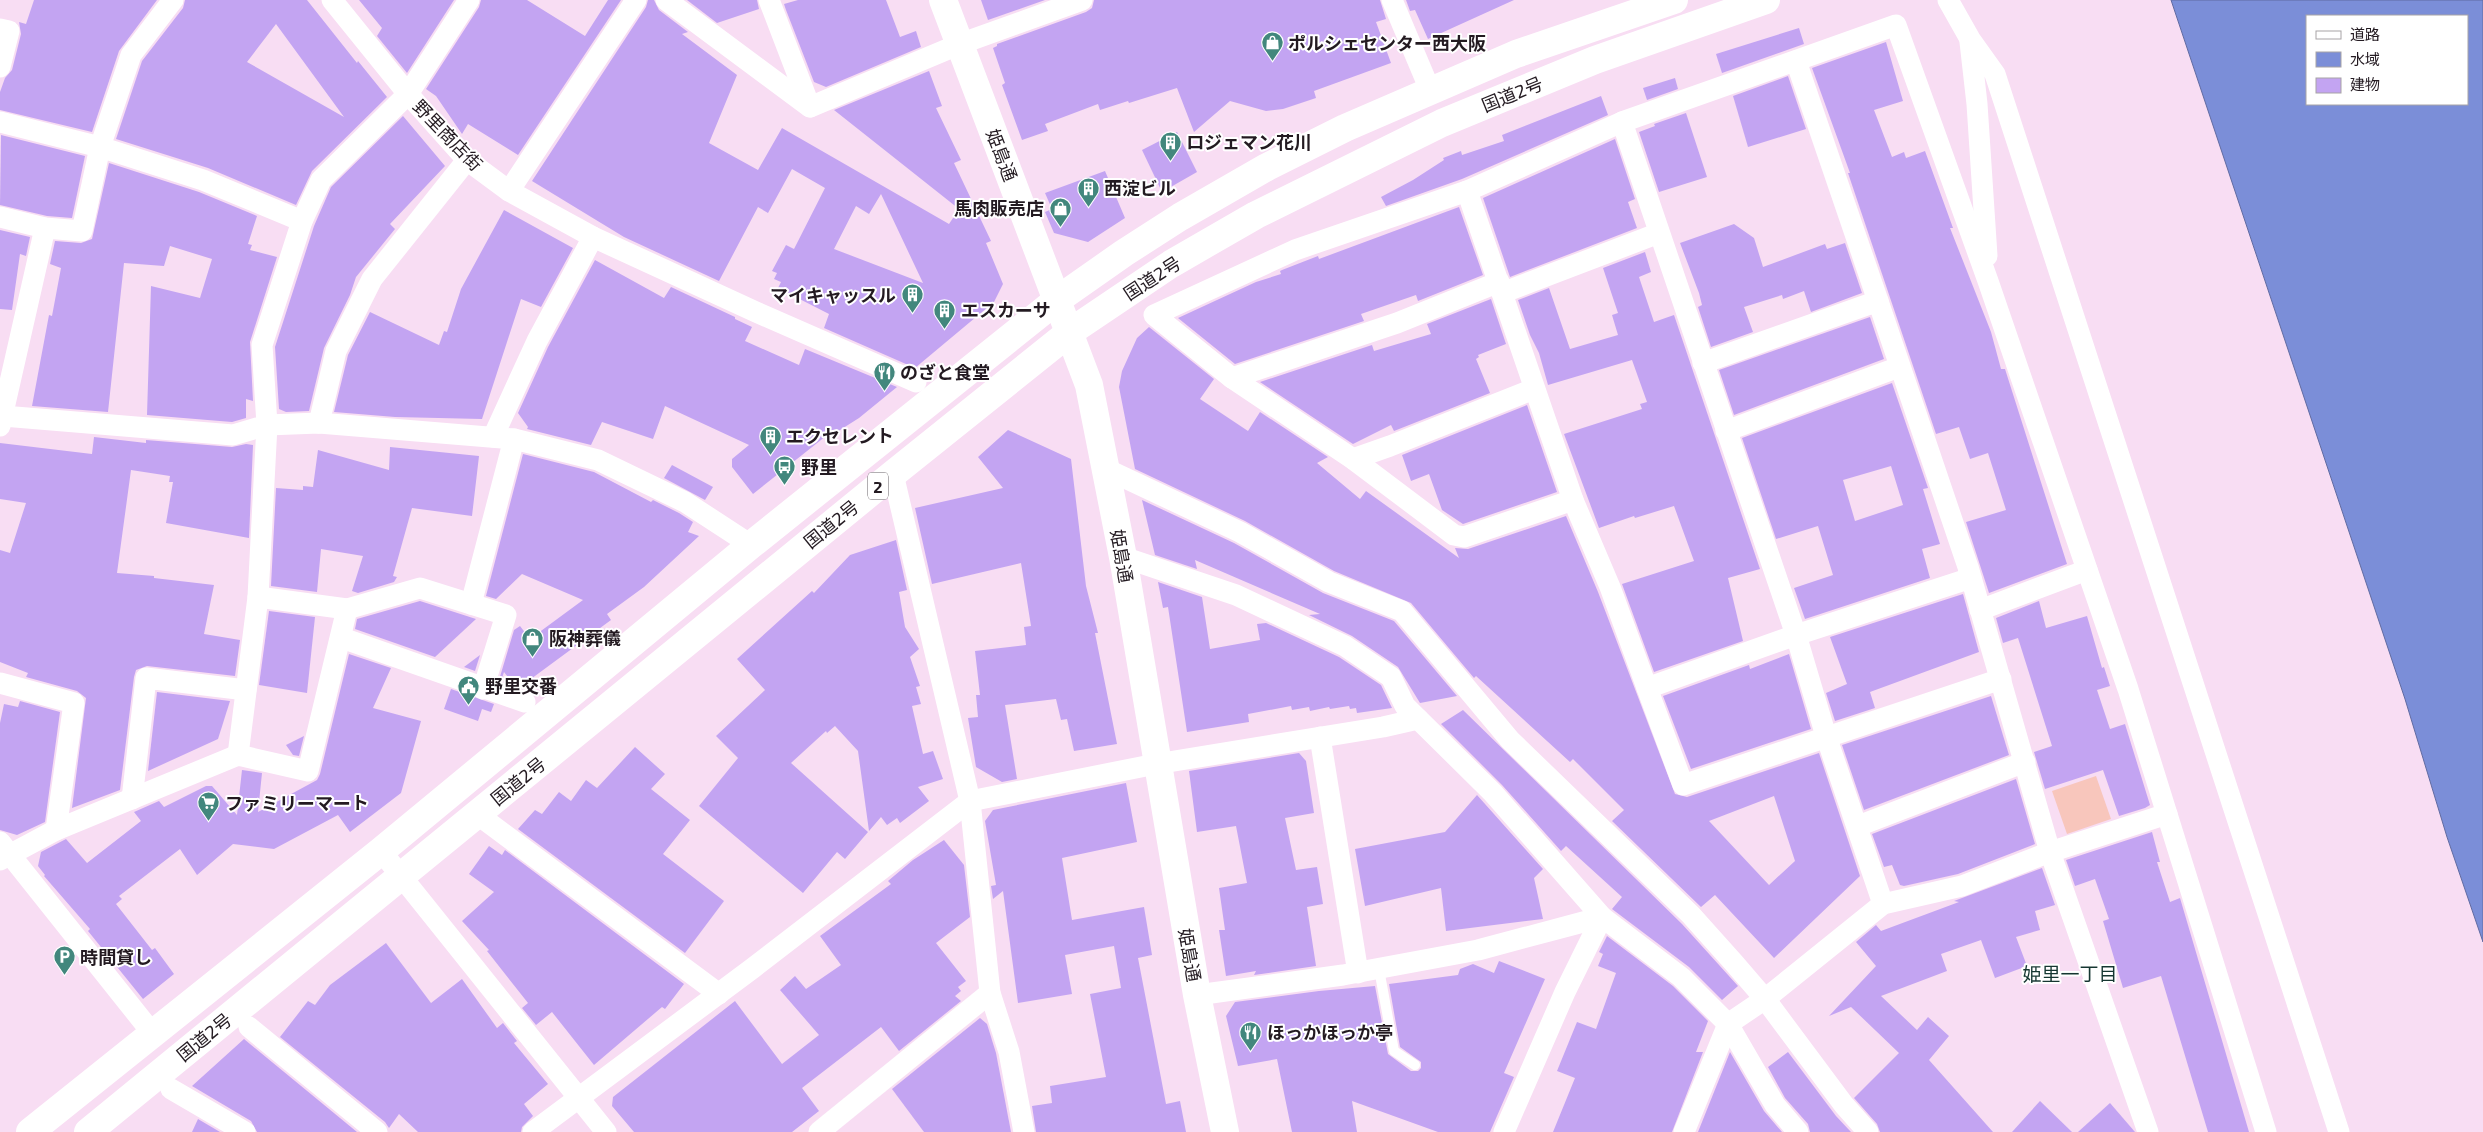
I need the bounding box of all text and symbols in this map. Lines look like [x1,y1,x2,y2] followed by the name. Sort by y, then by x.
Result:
[2306,15,2468,105] legend
[2350,25,2380,43] text: 道路
[1260,31,1284,62] shop icon: ポルシェセンター西大阪
[1288,32,1486,54] place label: ポルシェセンター西大阪
[2350,50,2380,68] text: 水域
[1478,72,1546,116] street label: 国道2号
[2350,75,2380,93] text: 建物
[409,95,487,175] street label: 野里商店街
[982,126,1022,184] street label: 姫島通
[1158,130,1182,161] building icon: ロジェマン花川
[1186,131,1312,153] place label: ロジェマン花川
[1076,176,1100,207] building icon: 西淀ビル
[1104,177,1176,199] place label: 西淀ビル
[1048,196,1072,227] shop icon: 馬肉販売店
[954,197,1044,219] place label: 馬肉販売店
[1119,251,1185,305] street label: 国道2号
[900,283,924,314] building icon: マイキャッスル
[770,284,896,306] place label: マイキャッスル
[933,298,957,329] building icon: エスカーサ
[961,299,1051,321] place label: エスカーサ
[872,360,896,391] restaurant icon: のざと食堂
[900,361,990,383] place label: のざと食堂
[758,424,782,455] building icon: エクセレント
[786,425,894,447] place label: エクセレント
[773,455,797,486] bus stop icon: 野里
[801,456,837,478] place label: 野里
[868,472,888,500] road number: 2
[799,495,863,553] street label: 国道2号
[1106,528,1138,584] street label: 姫島通
[521,626,545,657] shop icon: 阪神葬儀
[549,627,621,649] place label: 阪神葬儀
[457,674,481,705] public building icon: 野里交番
[485,675,557,697] place label: 野里交番
[486,752,550,810] street label: 国道2号
[197,791,221,822] supermarket icon: ファミリーマート
[225,792,369,814] place label: ファミリーマート
[1174,927,1206,983] street label: 姫島通
[52,945,76,976] parking icon: 時間貸し
[80,946,152,968] place label: 時間貸し
[2022,962,2118,985] district label: 姫里一丁目
[172,1008,236,1066] street label: 国道2号
[1239,1020,1263,1051] restaurant icon: ほっかほっか亭
[1267,1021,1393,1043] place label: ほっかほっか亭

